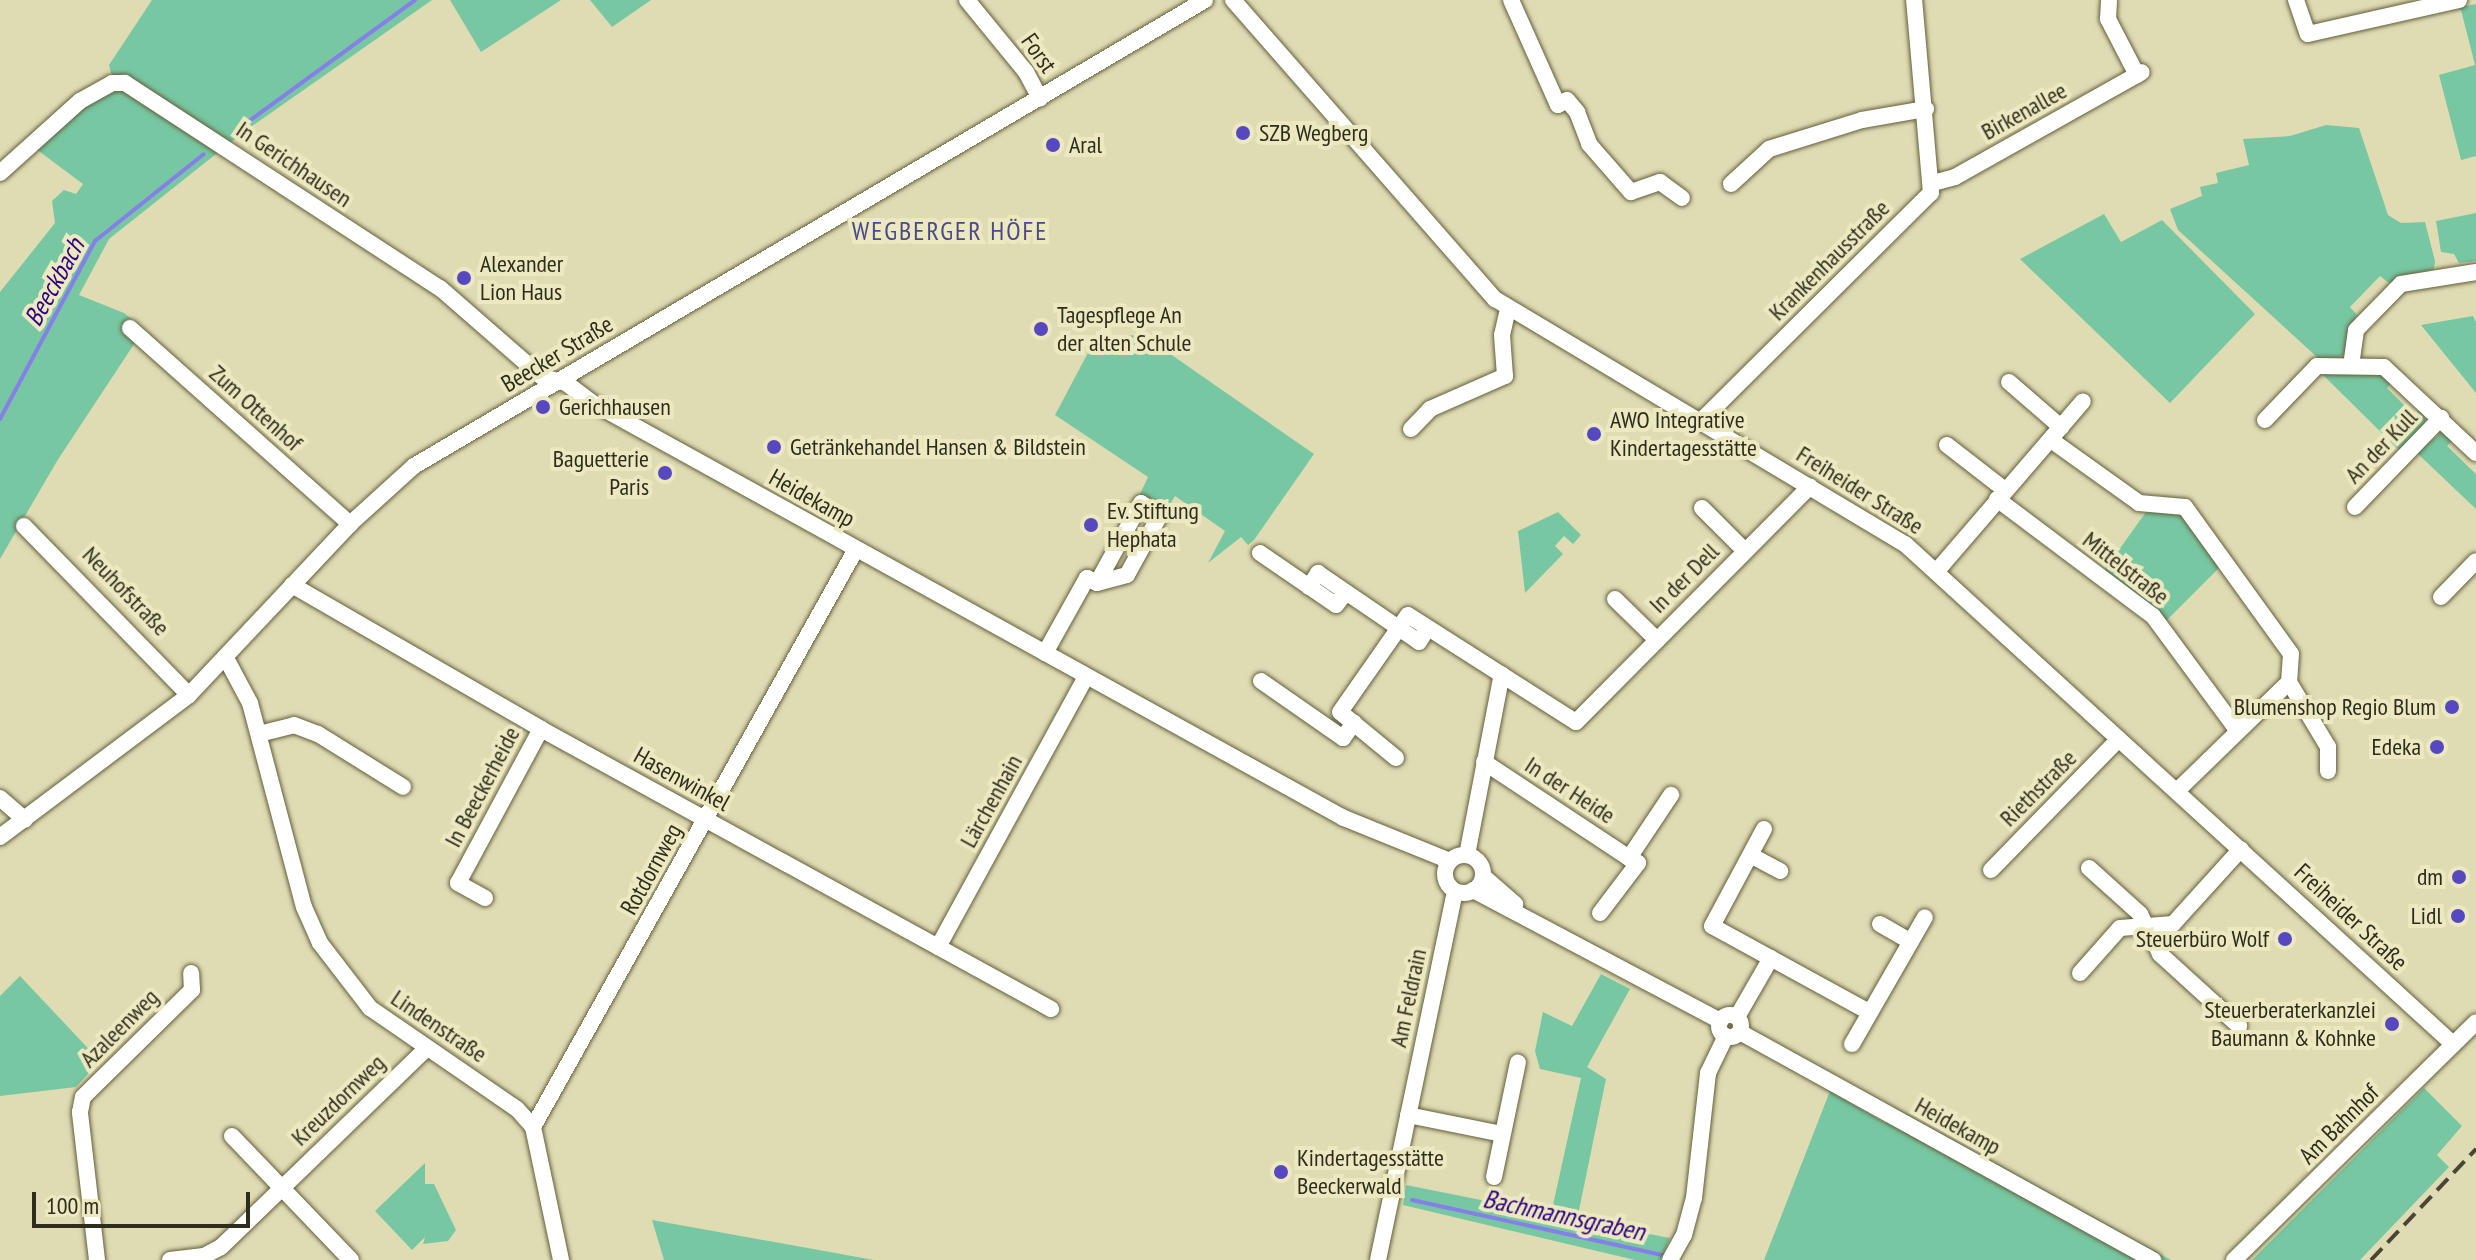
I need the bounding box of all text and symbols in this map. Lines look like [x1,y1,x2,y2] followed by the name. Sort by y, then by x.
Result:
[1015,28,1063,78] street label: Forst
[1976,76,2072,146] street label: Birkenallee
[231,115,357,213] street label: In Gerichhausen
[1259,119,1369,147] place label: SZB Wegberg
[1234,124,1252,142] marker: SZB Wegberg
[1069,131,1102,159] place label: Aral
[1044,136,1062,154] marker: Aral
[1763,194,1895,326] street label: Krankenhausstraße
[852,215,1048,247] district label: WEGBERGER HÖFE
[17,233,91,331] water label: Beeckbach
[480,250,563,306] place label: Alexander Lion Haus
[455,269,473,287] marker: Alexander Lion Haus
[1057,301,1191,357] place label: Tagespflege An der alten Schule
[496,310,618,398] street label: Beecker Straße
[1032,320,1050,338] marker: Tagespflege An der alten Schule
[204,359,308,457] street label: Zum Ottenhof
[559,393,671,421] place label: Gerichhausen
[534,398,552,416] marker: Gerichhausen
[2339,403,2423,489] street label: An der Kull
[1610,406,1757,462] place label: AWO Integrative Kindertagesstätte
[1585,425,1603,443] marker: AWO Integrative Kindertagesstätte
[790,433,1086,461] place label: Getränkehandel Hansen & Bildstein
[765,438,783,456] marker: Getränkehandel Hansen & Bildstein
[1791,440,1929,540] street label: Freiheider Straße
[553,445,649,501] place label: Baguetterie Paris
[764,463,860,533] street label: Heidekamp
[656,464,674,482] marker: Baguetterie Paris
[1107,497,1200,553] place label: Ev. Stiftung Hephata
[1082,516,1100,534] marker: Ev. Stiftung Hephata
[2077,525,2175,611] street label: Mittelstraße
[1643,537,1725,619] street label: In der Dell
[77,540,175,642] street label: Neuhofstraße
[2234,693,2436,721] place label: Blumenshop Regio Blum
[2443,698,2461,716] marker: Blumenshop Regio Blum
[438,722,526,852] street label: In Beeckerheide
[2371,733,2421,761] place label: Edeka
[2428,738,2446,756] marker: Edeka
[629,741,735,817] street label: Hasenwinkel
[1994,744,2082,832] street label: Riethstraße
[954,750,1028,852] street label: Lärchenhain
[1520,750,1620,830] street label: In der Heide
[614,819,688,919] street label: Rotdornweg
[2289,857,2413,977] street label: Freiheider Straße
[2417,863,2443,891] place label: dm
[2450,868,2468,886] marker: dm
[2411,902,2442,930] place label: Lidl
[2449,907,2467,925] marker: Lidl
[2135,925,2269,953] place label: Steuerbüro Wolf
[2276,930,2294,948] marker: Steuerbüro Wolf
[1384,946,1432,1050] street label: Am Feldrain
[74,983,164,1073] street label: Azaleenweg
[386,984,492,1068] street label: Lindenstraße
[2204,996,2376,1052] place label: Steuerberaterkanzlei Baumann & Kohnke
[2383,1015,2401,1033] marker: Steuerberaterkanzlei Baumann & Kohnke
[285,1048,391,1152] street label: Kreuzdornweg
[2293,1078,2385,1170] street label: Am Bahnhof
[1910,1091,2006,1161] street label: Heidekamp
[1297,1144,1444,1200] place label: Kindertagesstätte Beeckerwald
[1272,1163,1290,1181] marker: Kindertagesstätte Beeckerwald
[36,1176,254,1226] scale bar
[1480,1183,1648,1247] water label: Bachmannsgraben
[46,1190,99,1221] text: 100 m

